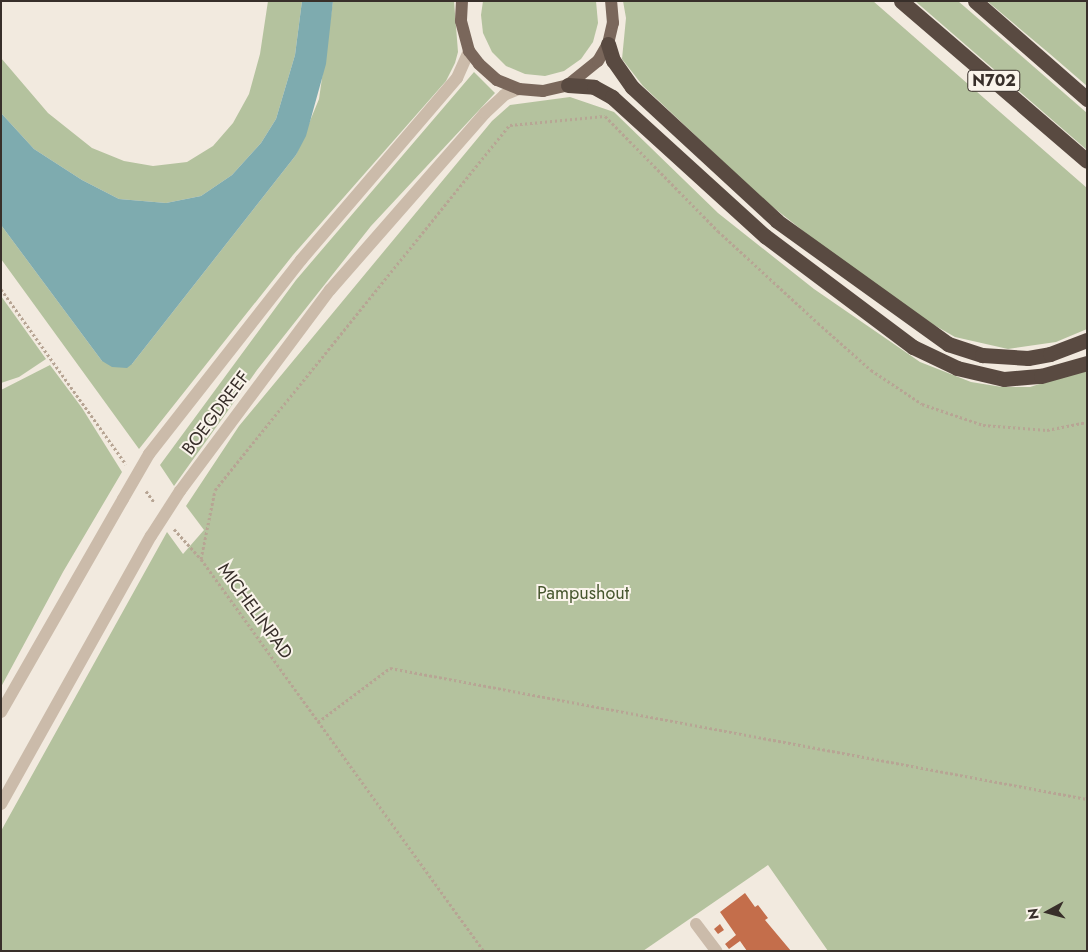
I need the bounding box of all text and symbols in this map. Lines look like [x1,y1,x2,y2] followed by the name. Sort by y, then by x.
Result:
[966,68,1022,94] road number: N702
[178,367,254,459] street label: BOEGDREEF
[213,559,297,663] street label: MICHELINPAD
[537,582,629,604] park label: Pampushout
[1023,887,1073,937] north arrow
[1023,907,1044,921] text: N

